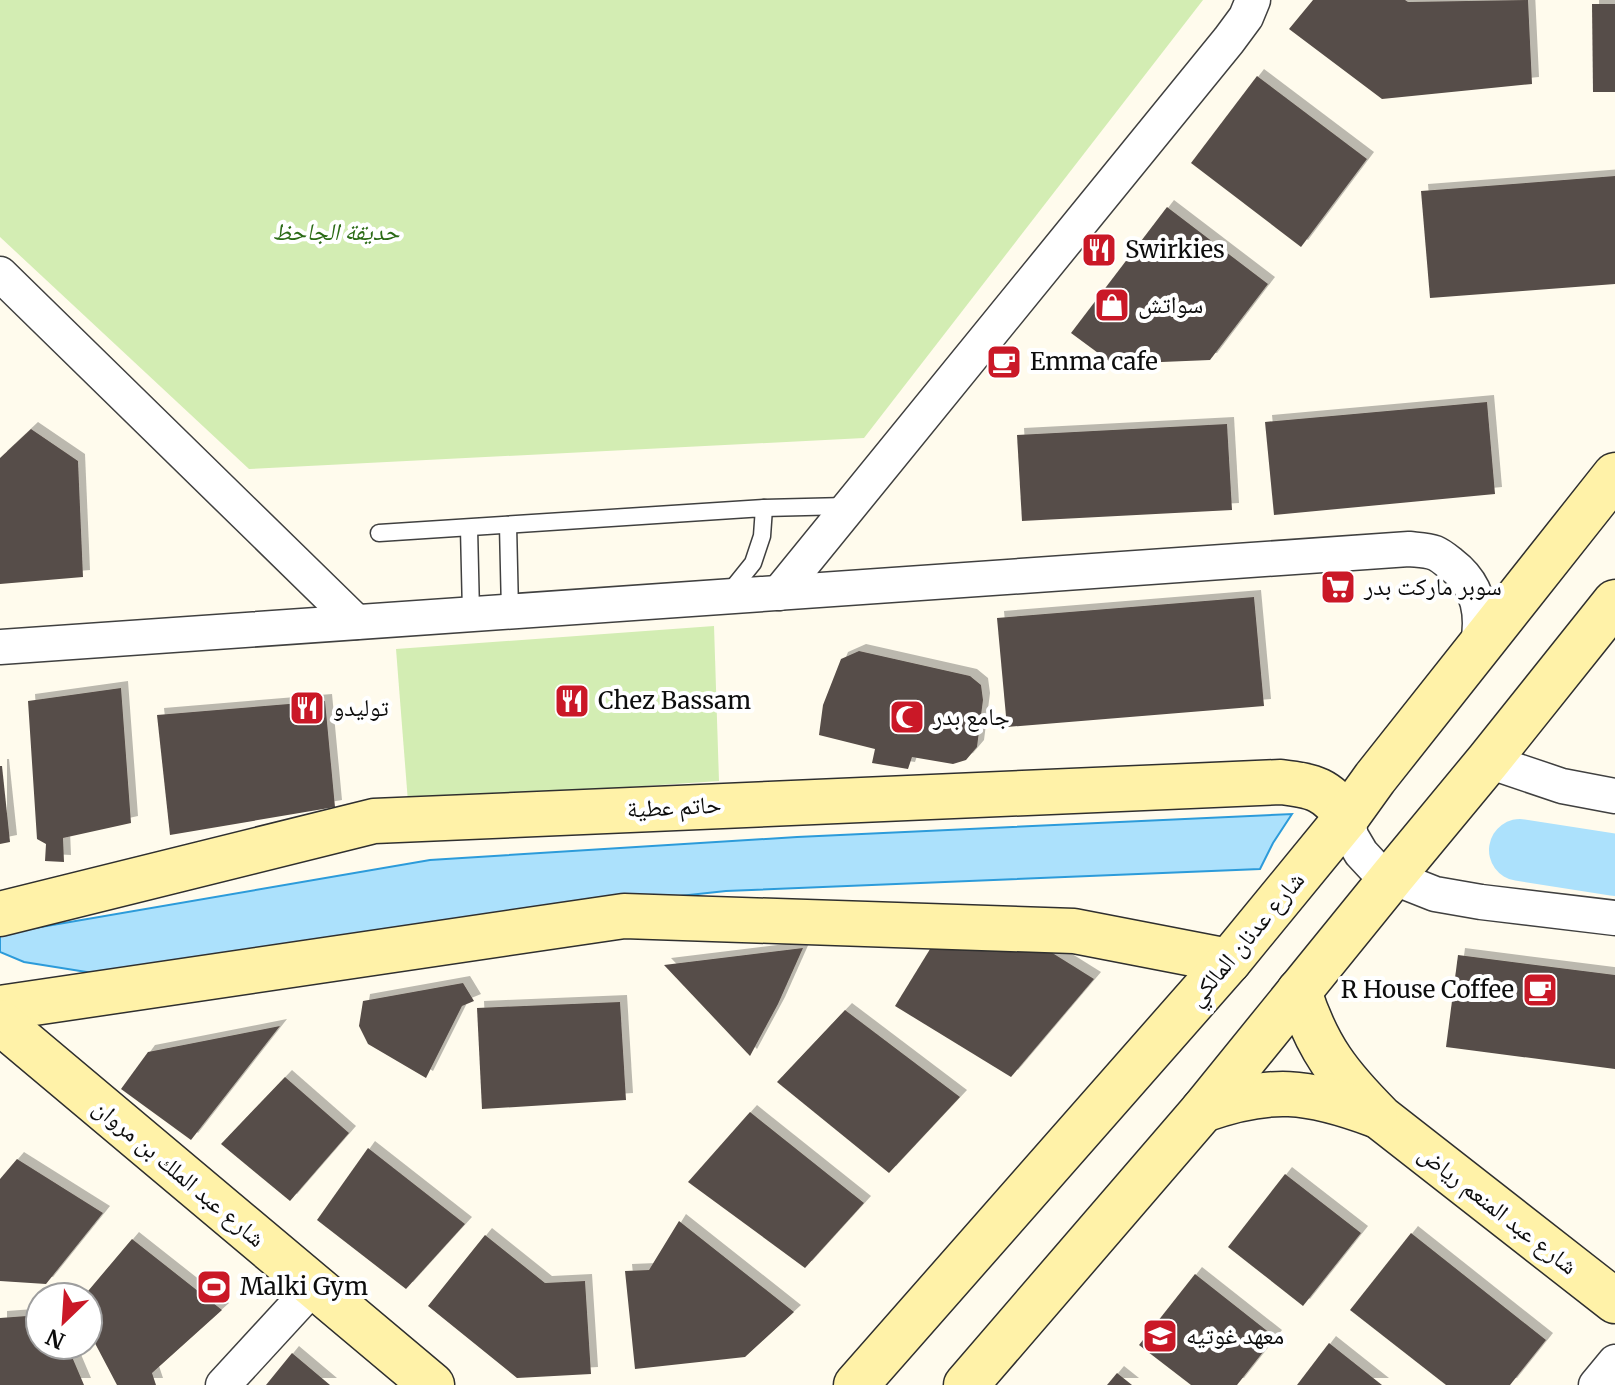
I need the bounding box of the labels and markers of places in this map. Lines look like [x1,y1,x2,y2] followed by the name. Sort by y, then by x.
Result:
[1080,231,1118,269] restaurant icon: Swirkies
[1125,234,1225,265] place label: Swirkies
[1093,286,1131,324] shop icon: سواتش
[1138,289,1203,320] place label: سواتش
[985,343,1023,381] cafe icon: Emma cafe
[1030,346,1158,377] place label: Emma cafe
[1319,568,1357,606] supermarket icon: سوبر ماركت بدر
[1363,571,1502,602] place label: سوبر ماركت بدر
[553,682,591,720] restaurant icon: Chez Bassam
[598,685,751,716] place label: Chez Bassam
[288,689,326,727] restaurant icon: توليدو
[333,692,389,723] place label: توليدو
[888,698,926,736] mosque icon: جامع بدر
[932,701,1010,732] place label: جامع بدر
[1521,971,1559,1009] cafe icon: R House Coffee
[1341,974,1514,1005] place label: R House Coffee
[195,1268,233,1306] sports icon: Malki Gym
[240,1271,368,1302] place label: Malki Gym
[1141,1317,1179,1355] school or university icon: معهد غوتيه
[1186,1320,1284,1351] place label: معهد غوتيه

